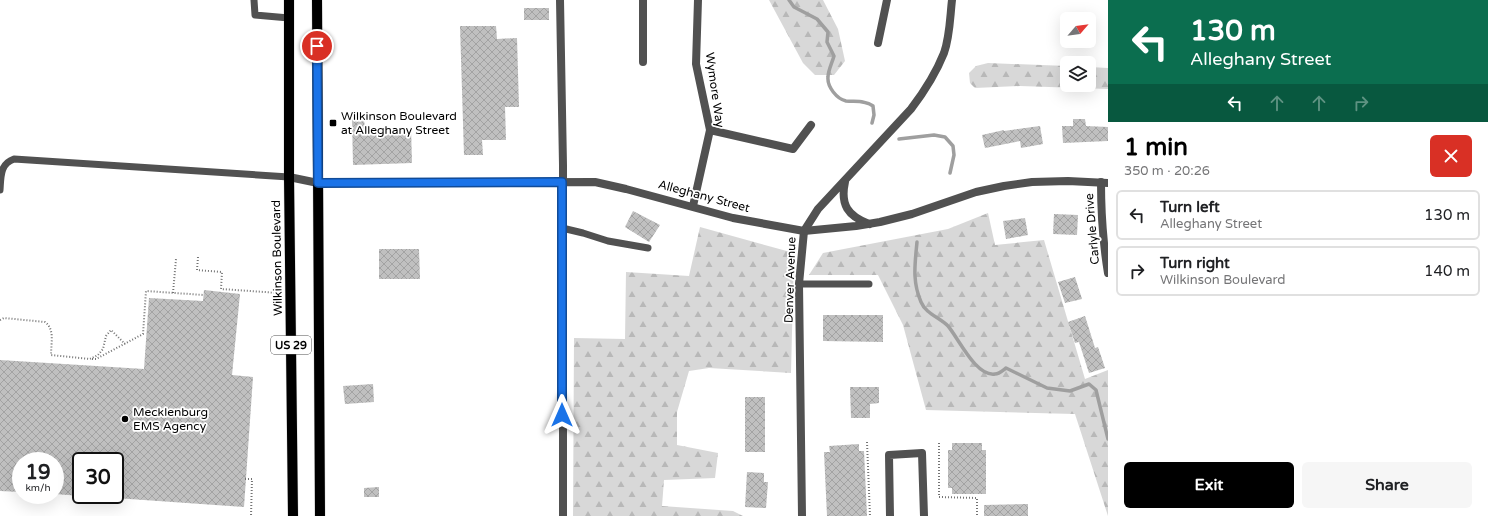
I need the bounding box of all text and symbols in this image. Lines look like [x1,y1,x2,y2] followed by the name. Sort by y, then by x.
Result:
[1060,12,1096,48] north arrow
[1060,12,1096,92] map controls
[1190,14,1276,48] text: 130 m
[1124,16,1176,68] icon: left
[300,29,334,63] pin
[306,35,328,57] icon: arrive
[1190,48,1332,70] text: Alleghany Street
[703,51,727,129] street label: Wymore Way
[1060,56,1096,92] button: layers
[1224,92,1246,114] icon: left
[1266,92,1288,114] icon: ahead
[1308,92,1330,114] icon: ahead
[1350,92,1372,114] icon: right
[341,109,457,137] place label: Wilkinson Boulevard at Alleghany Street
[328,118,338,128] marker: Wilkinson Boulevard at Alleghany Street
[1124,133,1188,162] text: 1 min
[1430,135,1472,177] button: close
[1124,163,1210,179] text: 350 m · 20:26
[657,177,752,215] street label: Alleghany Street
[1082,193,1102,265] street label: Carlyle Drive
[1160,198,1220,216] text: Turn left
[269,200,285,316] street label: Wilkinson Boulevard
[1126,204,1148,226] icon: left
[1424,206,1470,224] text: 130 m
[1160,216,1262,232] text: Alleghany Street
[781,236,799,323] street label: Denver Avenue
[1160,254,1230,272] text: Turn right
[1126,260,1148,282] icon: right
[1424,262,1470,280] text: 140 m
[1160,272,1286,288] text: Wilkinson Boulevard
[271,336,311,354] road number: US 29
[541,394,583,436] position arrow
[133,405,208,433] place label: Mecklenburg EMS Agency
[120,414,130,424] marker: Mecklenburg EMS Agency
[72,452,124,504] speed limit sign: 30
[25,461,51,485] text: 19
[1124,462,1294,508] button: Exit
[1302,462,1472,508] button: Share
[25,482,51,494] text: km/h

